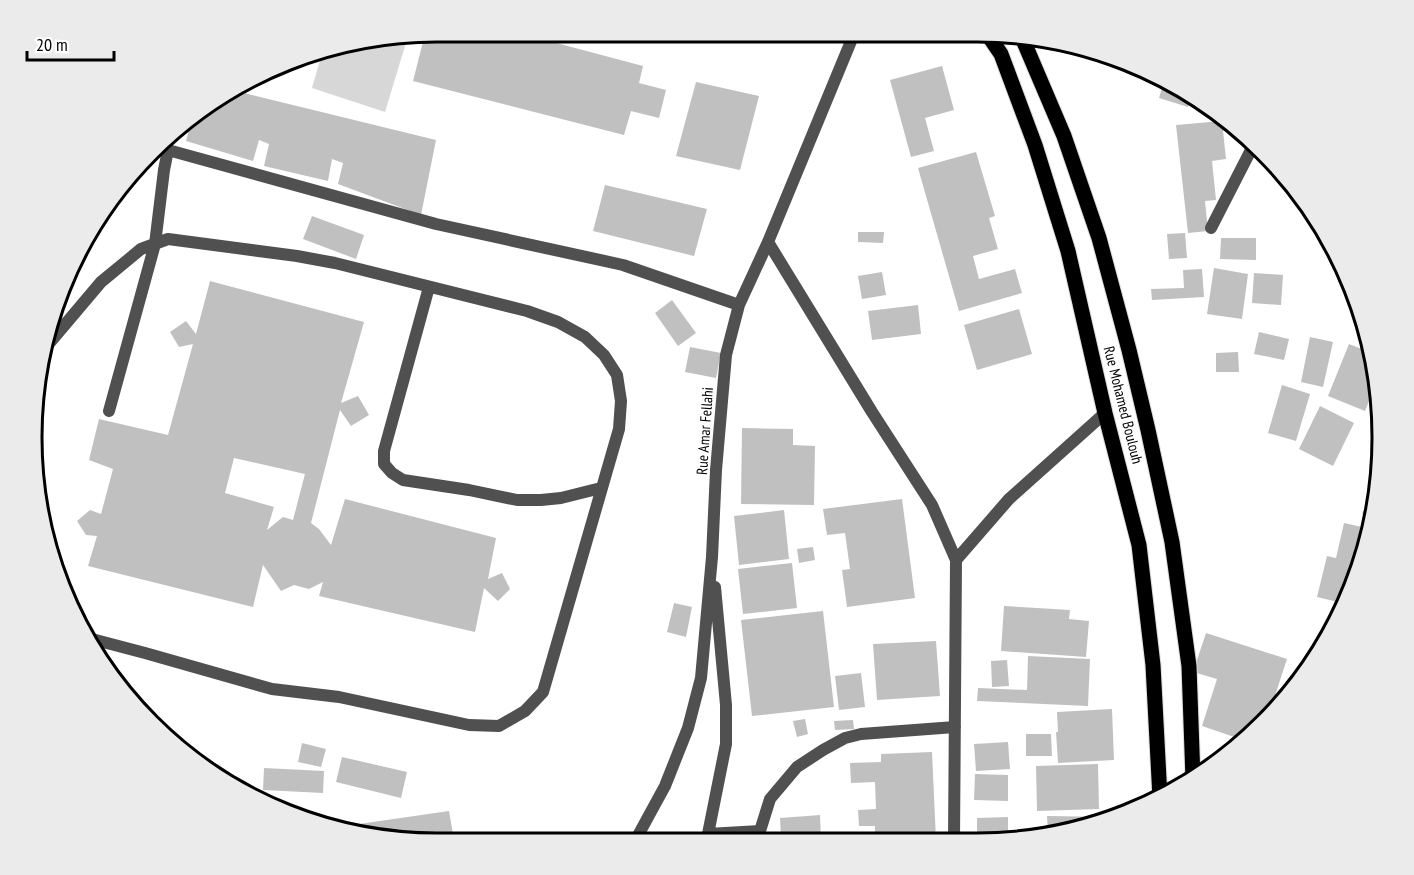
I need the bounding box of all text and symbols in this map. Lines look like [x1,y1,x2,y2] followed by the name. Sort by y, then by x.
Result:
[27,24,114,62] scale bar
[36,33,68,56] text: 20 m
[1100,344,1147,466] street label: Rue Mohamed Boulouh
[692,386,717,476] street label: Rue Amar Fellahi

